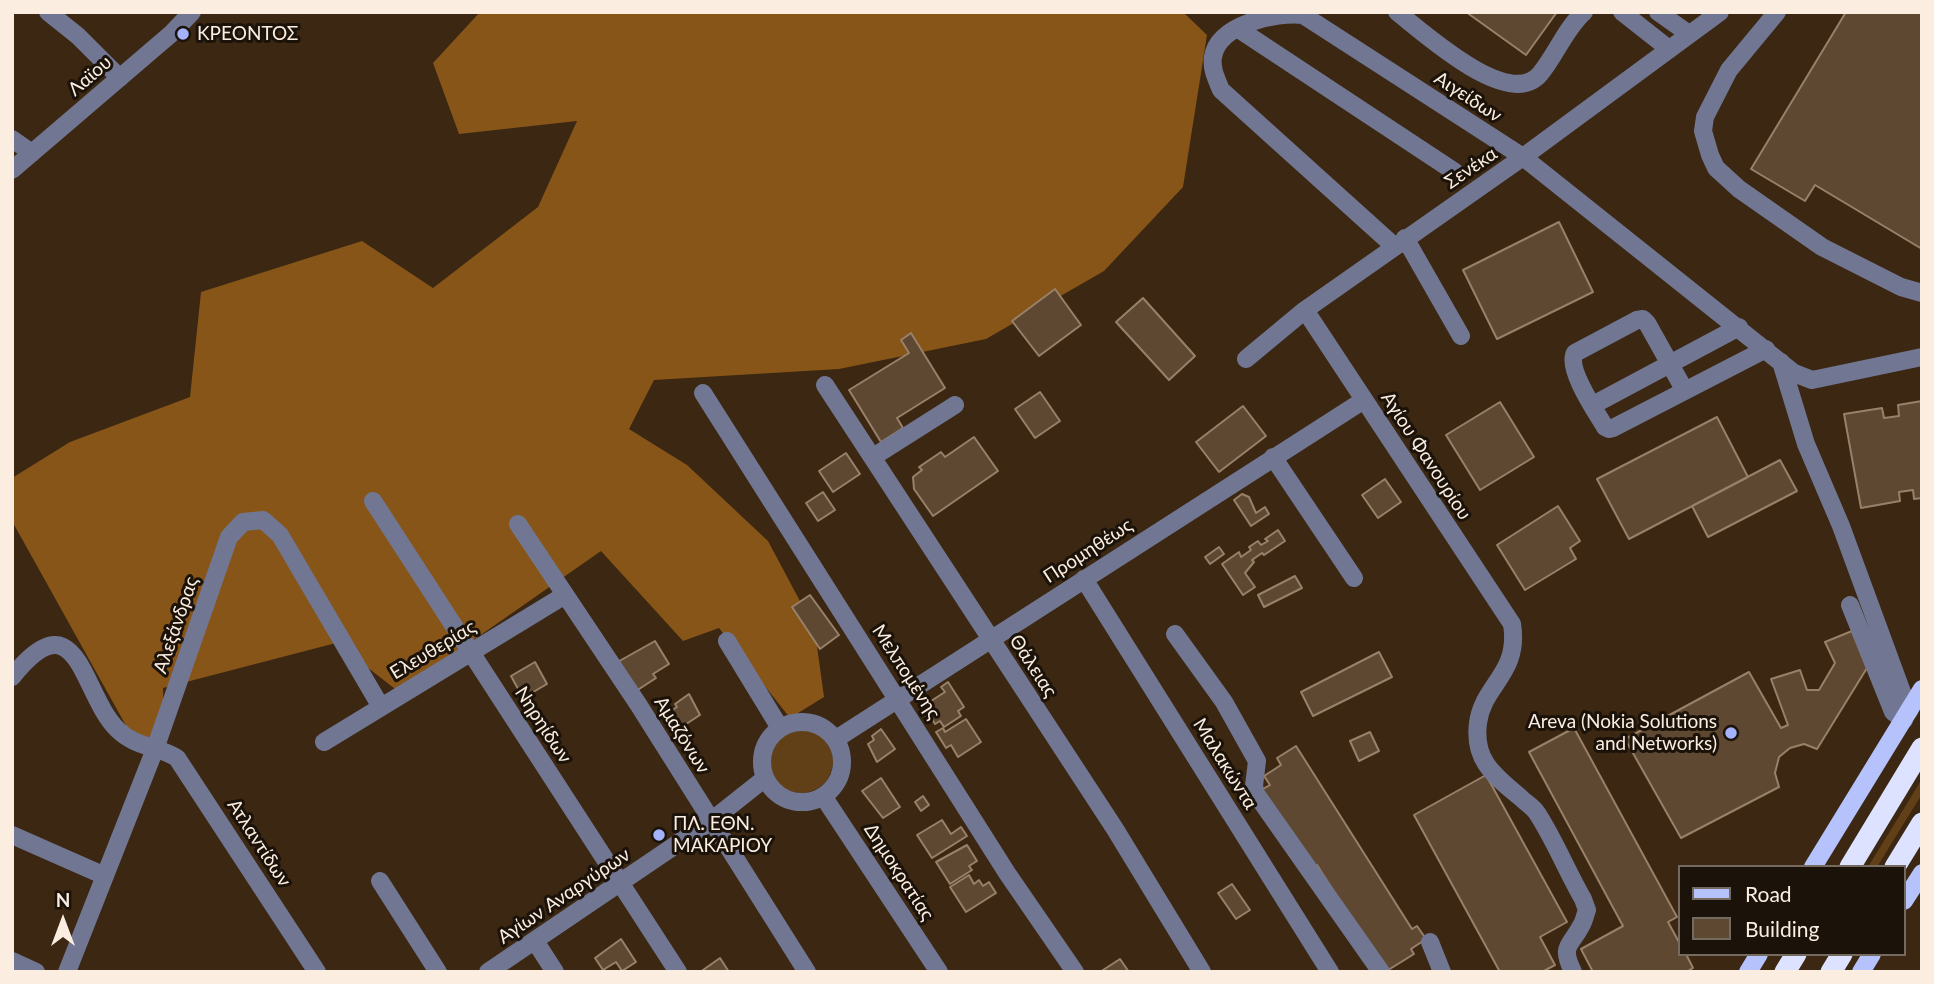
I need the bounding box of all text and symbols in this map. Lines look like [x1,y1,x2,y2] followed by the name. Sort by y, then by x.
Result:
[197,23,298,45] place label: ΚΡΕΟΝΤΟΣ
[175,26,191,42] marker: ΚΡΕΟΝΤΟΣ
[64,51,116,101] street label: Λαϊου
[1430,67,1506,127] street label: Αιγείδων
[1440,142,1502,194] street label: Σενέκα
[1376,388,1476,524] street label: Αγίου Φανουρίου
[1039,514,1137,588] street label: Προμηθέως
[149,574,203,676] street label: Αλεξάνδρας
[386,616,480,684] street label: Ελευθερίας
[867,621,945,723] street label: Μελπομένης
[1004,630,1062,702] street label: Θάλειας
[510,682,576,768] street label: Νηρηίδων
[649,692,715,778] street label: Αμαζόνων
[1528,711,1717,755] place label: Areva (Nokia Solutions and Networks)
[1188,714,1262,814] street label: Μαλακώντα
[1723,725,1739,741] marker: Areva (Nokia Solutions and Networks)
[222,795,296,891] street label: Ατλαντίδων
[673,813,772,857] place label: ΠΛ. ΕΘΝ. ΜΑΚΑΡΙΟΥ
[859,819,939,925] street label: Δημοκρατίας
[651,827,667,843] marker: ΠΛ. ΕΘΝ. ΜΑΚΑΡΙΟΥ
[493,843,635,949] street label: Αγίων Αναργύρων
[1678,865,1906,956] legend
[1745,881,1792,906] text: Road
[28,886,98,956] north arrow
[56,888,70,911] text: N
[1745,916,1820,941] text: Building

